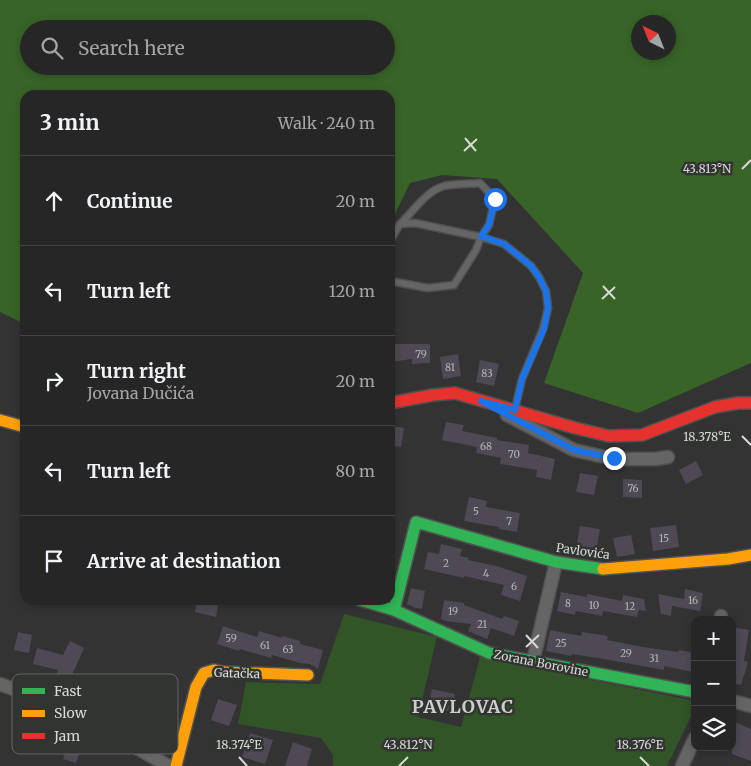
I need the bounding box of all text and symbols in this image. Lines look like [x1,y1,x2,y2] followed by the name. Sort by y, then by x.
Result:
[631,15,676,60] north arrow
[20,20,395,75] search box
[38,34,66,62] icon: search
[78,36,185,60] text: Search here
[40,109,99,136] text: 3 min
[278,113,375,133] text: Walk · 240 m
[683,161,732,176] text: 43.813°N
[40,187,68,215] icon: ahead
[484,188,507,211] route start
[87,189,173,213] text: Continue
[336,191,375,211] text: 20 m
[40,277,68,305] icon: left
[87,279,171,303] text: Turn left
[329,281,375,301] text: 120 m
[415,348,427,361] house number: 79
[87,359,186,383] text: Turn right
[445,361,456,374] house number: 81
[40,367,68,395] icon: right
[481,367,493,380] house number: 83
[336,371,375,391] text: 20 m
[87,383,194,403] text: Jovana Dučića
[683,429,731,444] text: 18.378°E
[480,440,492,453] house number: 68
[603,447,626,470] route end
[508,448,520,461] house number: 70
[40,457,68,485] icon: left
[87,459,171,483] text: Turn left
[336,461,375,481] text: 80 m
[627,482,639,495] house number: 76
[473,505,479,518] house number: 5
[506,515,512,528] house number: 7
[659,532,669,545] house number: 15
[555,540,611,562] street label: Pavlovića
[40,547,68,575] icon: arrive
[87,549,281,573] text: Arrive at destination
[443,557,449,570] house number: 2
[483,567,489,580] house number: 4
[511,580,517,593] house number: 6
[688,594,698,607] house number: 16
[565,597,571,610] house number: 8
[589,599,599,612] house number: 10
[625,600,635,613] house number: 12
[448,605,458,618] house number: 19
[691,616,736,751] map controls
[691,616,736,661] button: +
[477,618,488,631] house number: 21
[225,632,237,645] house number: 59
[555,637,567,650] house number: 25
[260,639,270,652] house number: 61
[282,643,294,656] house number: 63
[492,646,590,680] street label: Zorana Borovine
[620,647,632,660] house number: 29
[649,652,659,665] house number: 31
[691,661,736,706] button: −
[214,665,261,681] street label: Gatačka
[12,674,178,754] legend
[54,682,82,700] text: Fast
[412,695,514,718] district label: PAVLOVAC
[54,704,87,722] text: Slow
[691,706,736,751] button: layers
[53,727,80,745] text: Jam
[216,737,262,752] text: 18.374°E
[383,737,433,752] text: 43.812°N
[617,737,664,752] text: 18.376°E

